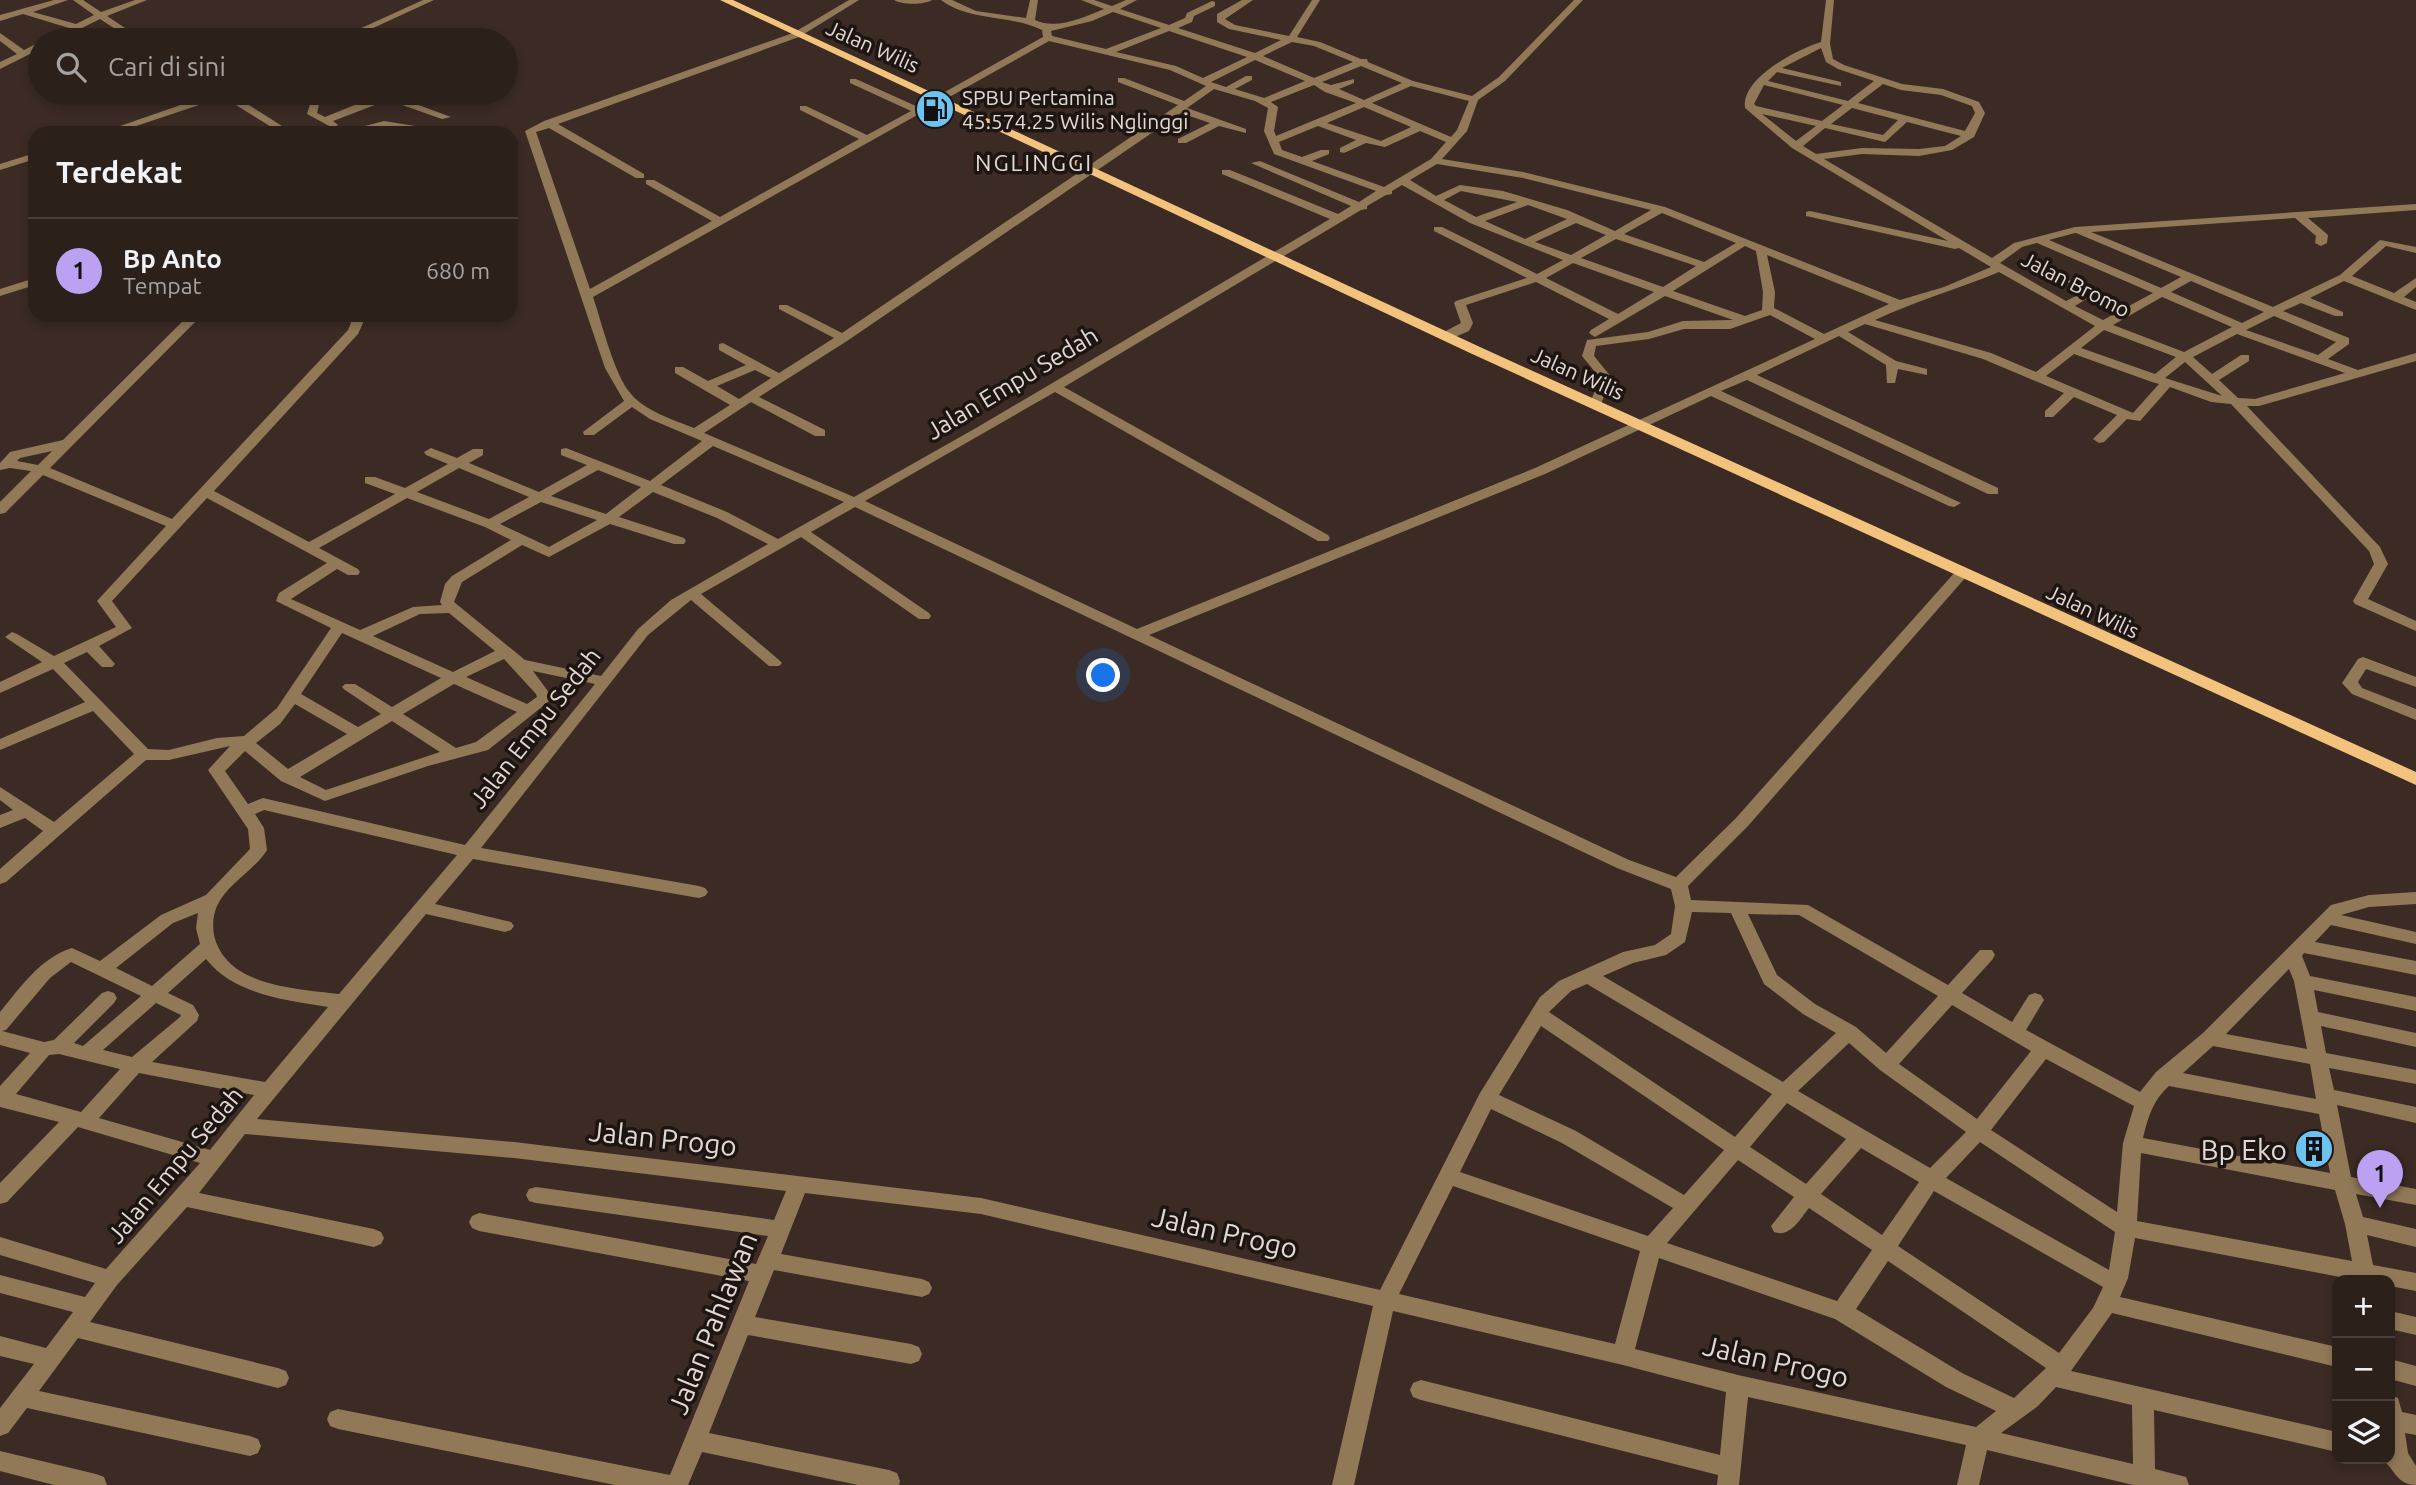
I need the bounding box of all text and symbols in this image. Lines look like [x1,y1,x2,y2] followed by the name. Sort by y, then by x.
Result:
[823,15,923,77] street label: Jalan Wilis
[28,28,518,105] search box
[52,48,90,86] icon: search
[108,52,226,81] text: Cari di sini
[962,85,1188,133] place label: SPBU Pertamina 45.574.25 Wilis Nglinggi
[914,88,956,130] fuel station icon: SPBU Pertamina 45.574.25 Wilis Nglinggi
[975,150,1093,175] district label: NGLINGGI
[56,155,182,189] text: Terdekat
[123,244,222,273] text: Bp Anto
[2018,246,2134,322] street label: Jalan Bromo
[73,258,85,283] text: 1
[426,258,490,283] text: 680 m
[123,273,202,298] text: Tempat
[921,321,1103,445] street label: Jalan Empu Sedah
[1528,342,1628,404] street label: Jalan Wilis
[2043,579,2143,643] street label: Jalan Wilis
[464,643,606,813] street label: Jalan Empu Sedah
[1086,658,1120,692] your location
[102,1082,248,1248] street label: Jalan Empu Sedah
[588,1115,738,1161] street label: Jalan Progo
[2293,1128,2335,1170] building icon: Bp Eko
[2201,1134,2287,1165] place label: Bp Eko
[2357,1150,2403,1208] pin: 1
[1149,1200,1301,1264] street label: Jalan Progo
[661,1228,763,1418] street label: Jalan Pahlawan
[2332,1275,2395,1464] map controls
[2332,1275,2395,1338] button: +
[1700,1329,1852,1393] street label: Jalan Progo
[2332,1338,2395,1401] button: −
[2332,1401,2395,1464] button: layers

